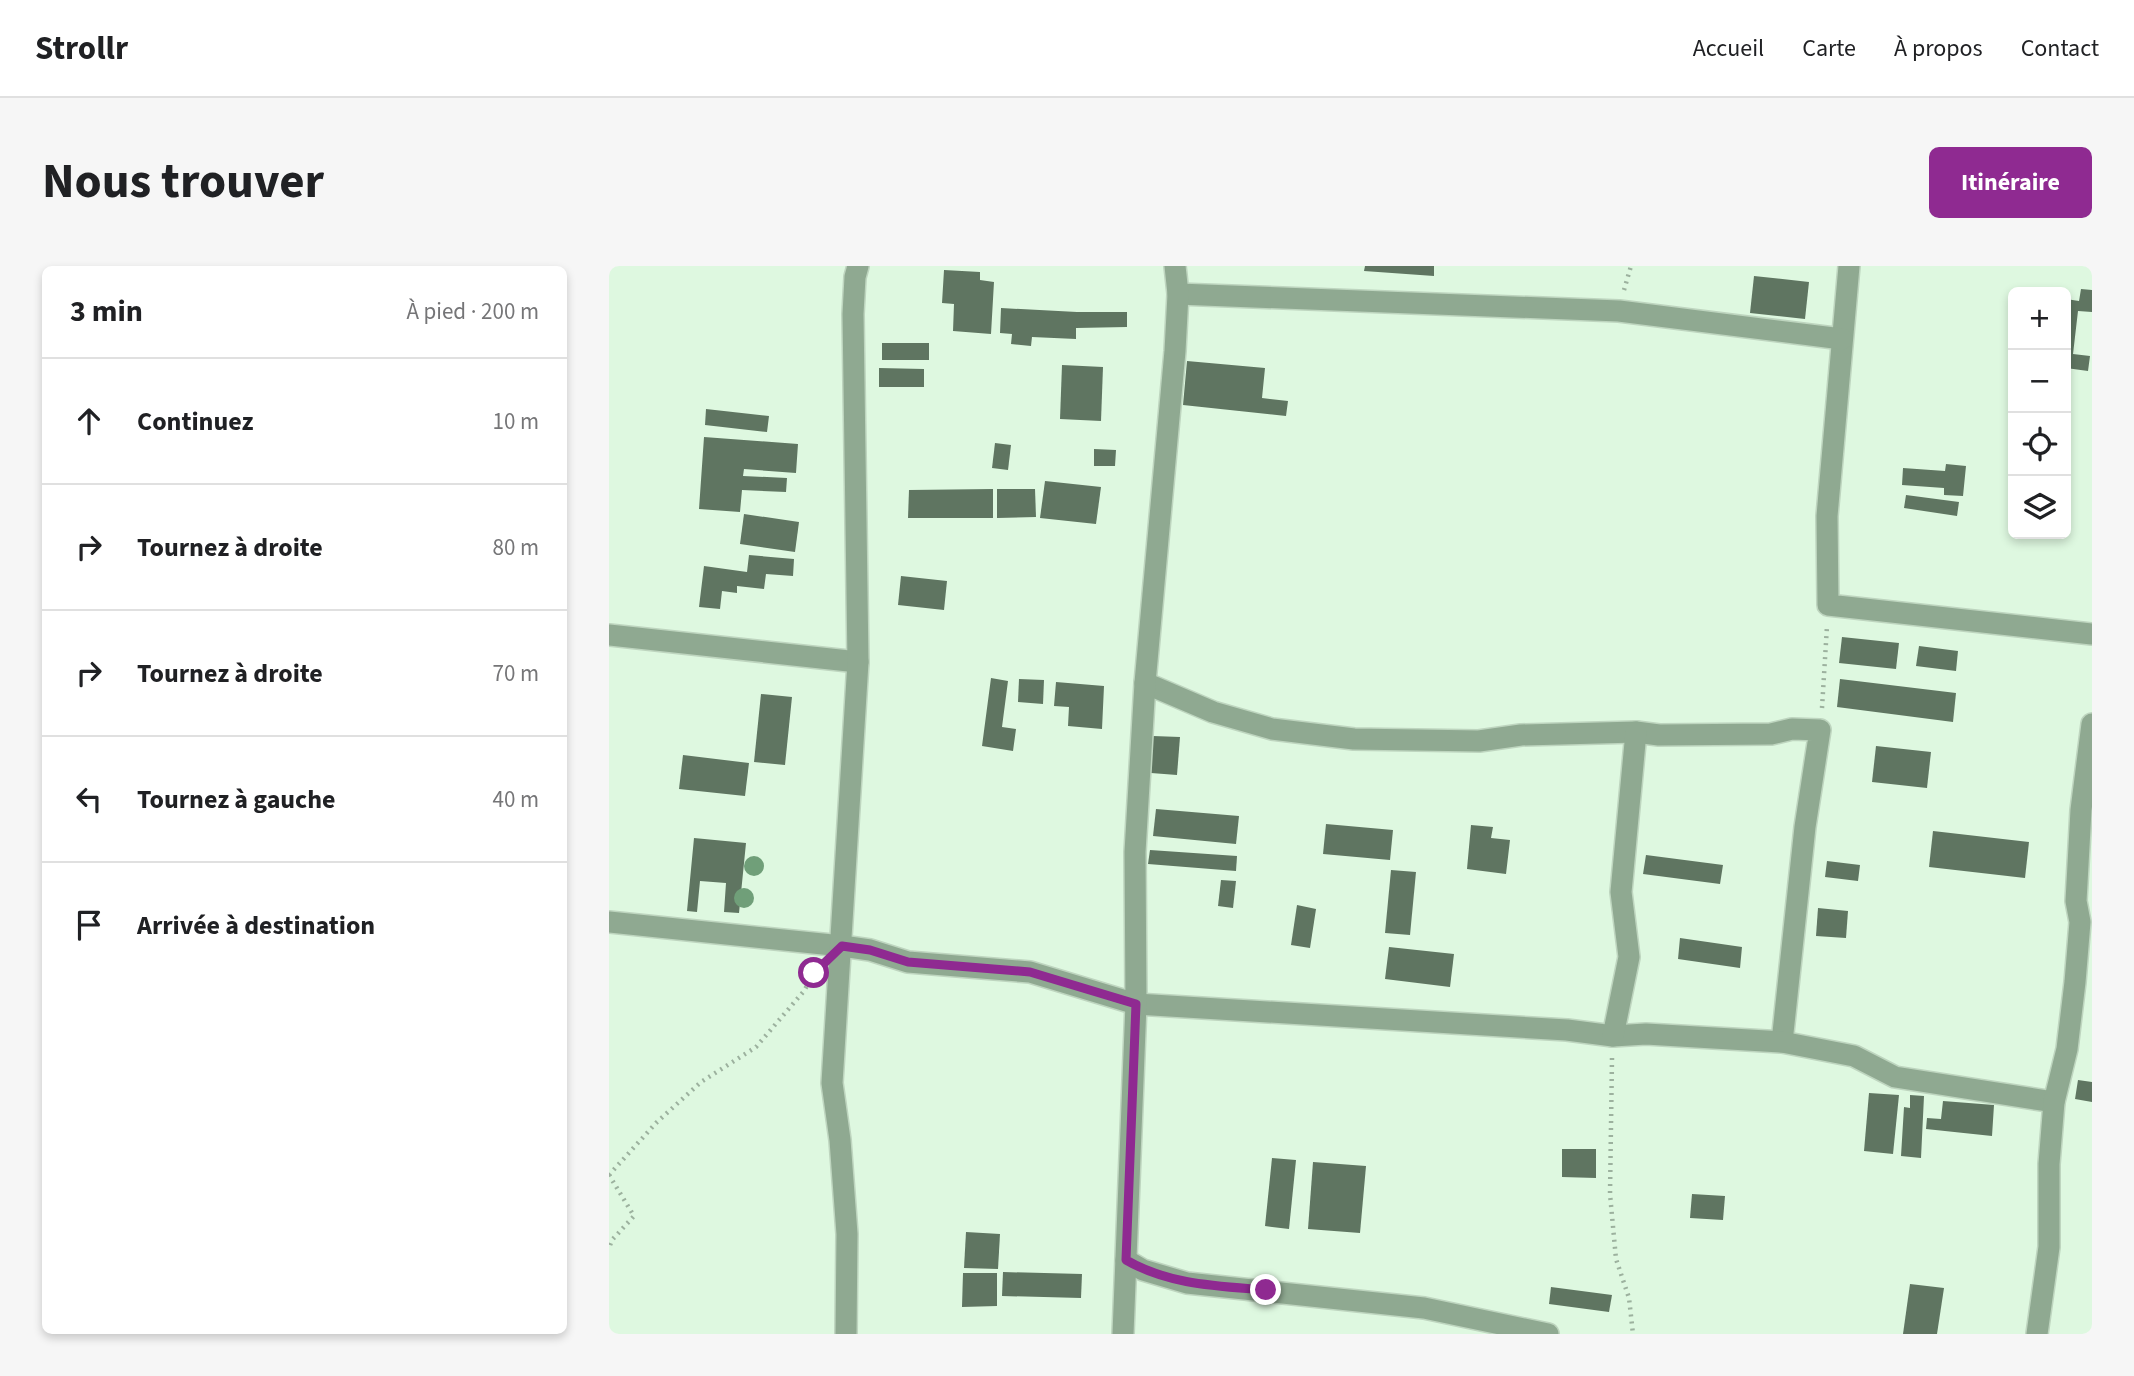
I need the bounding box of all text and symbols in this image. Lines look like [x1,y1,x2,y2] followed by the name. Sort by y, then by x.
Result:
[35,25,128,72] text: Strollr
[1693,31,1764,66] text: Accueil
[1802,31,1856,66] text: Carte
[1894,31,1983,66] text: À propos
[2021,31,2099,66] text: Contact
[42,147,324,217] text: Nous trouver
[1929,147,2092,218] button: Itinéraire
[2008,287,2071,539] map controls
[2008,287,2071,350] button: +
[70,290,143,333] text: 3 min
[406,295,539,328] text: À pied · 200 m
[2008,350,2071,413] button: −
[70,402,108,440] icon: ahead
[137,403,253,440] text: Continuez
[492,405,539,438] text: 10 m
[2008,413,2071,476] button: locate
[2008,476,2071,539] button: layers
[70,528,108,566] icon: right
[137,529,323,566] text: Tournez à droite
[492,531,539,564] text: 80 m
[70,654,108,692] icon: right
[137,655,323,692] text: Tournez à droite
[492,657,539,690] text: 70 m
[70,780,108,818] icon: left
[137,781,336,818] text: Tournez à gauche
[492,783,539,816] text: 40 m
[70,906,108,944] icon: arrive
[137,907,375,944] text: Arrivée à destination
[798,957,829,988] route start
[1250,1274,1281,1305] route end

